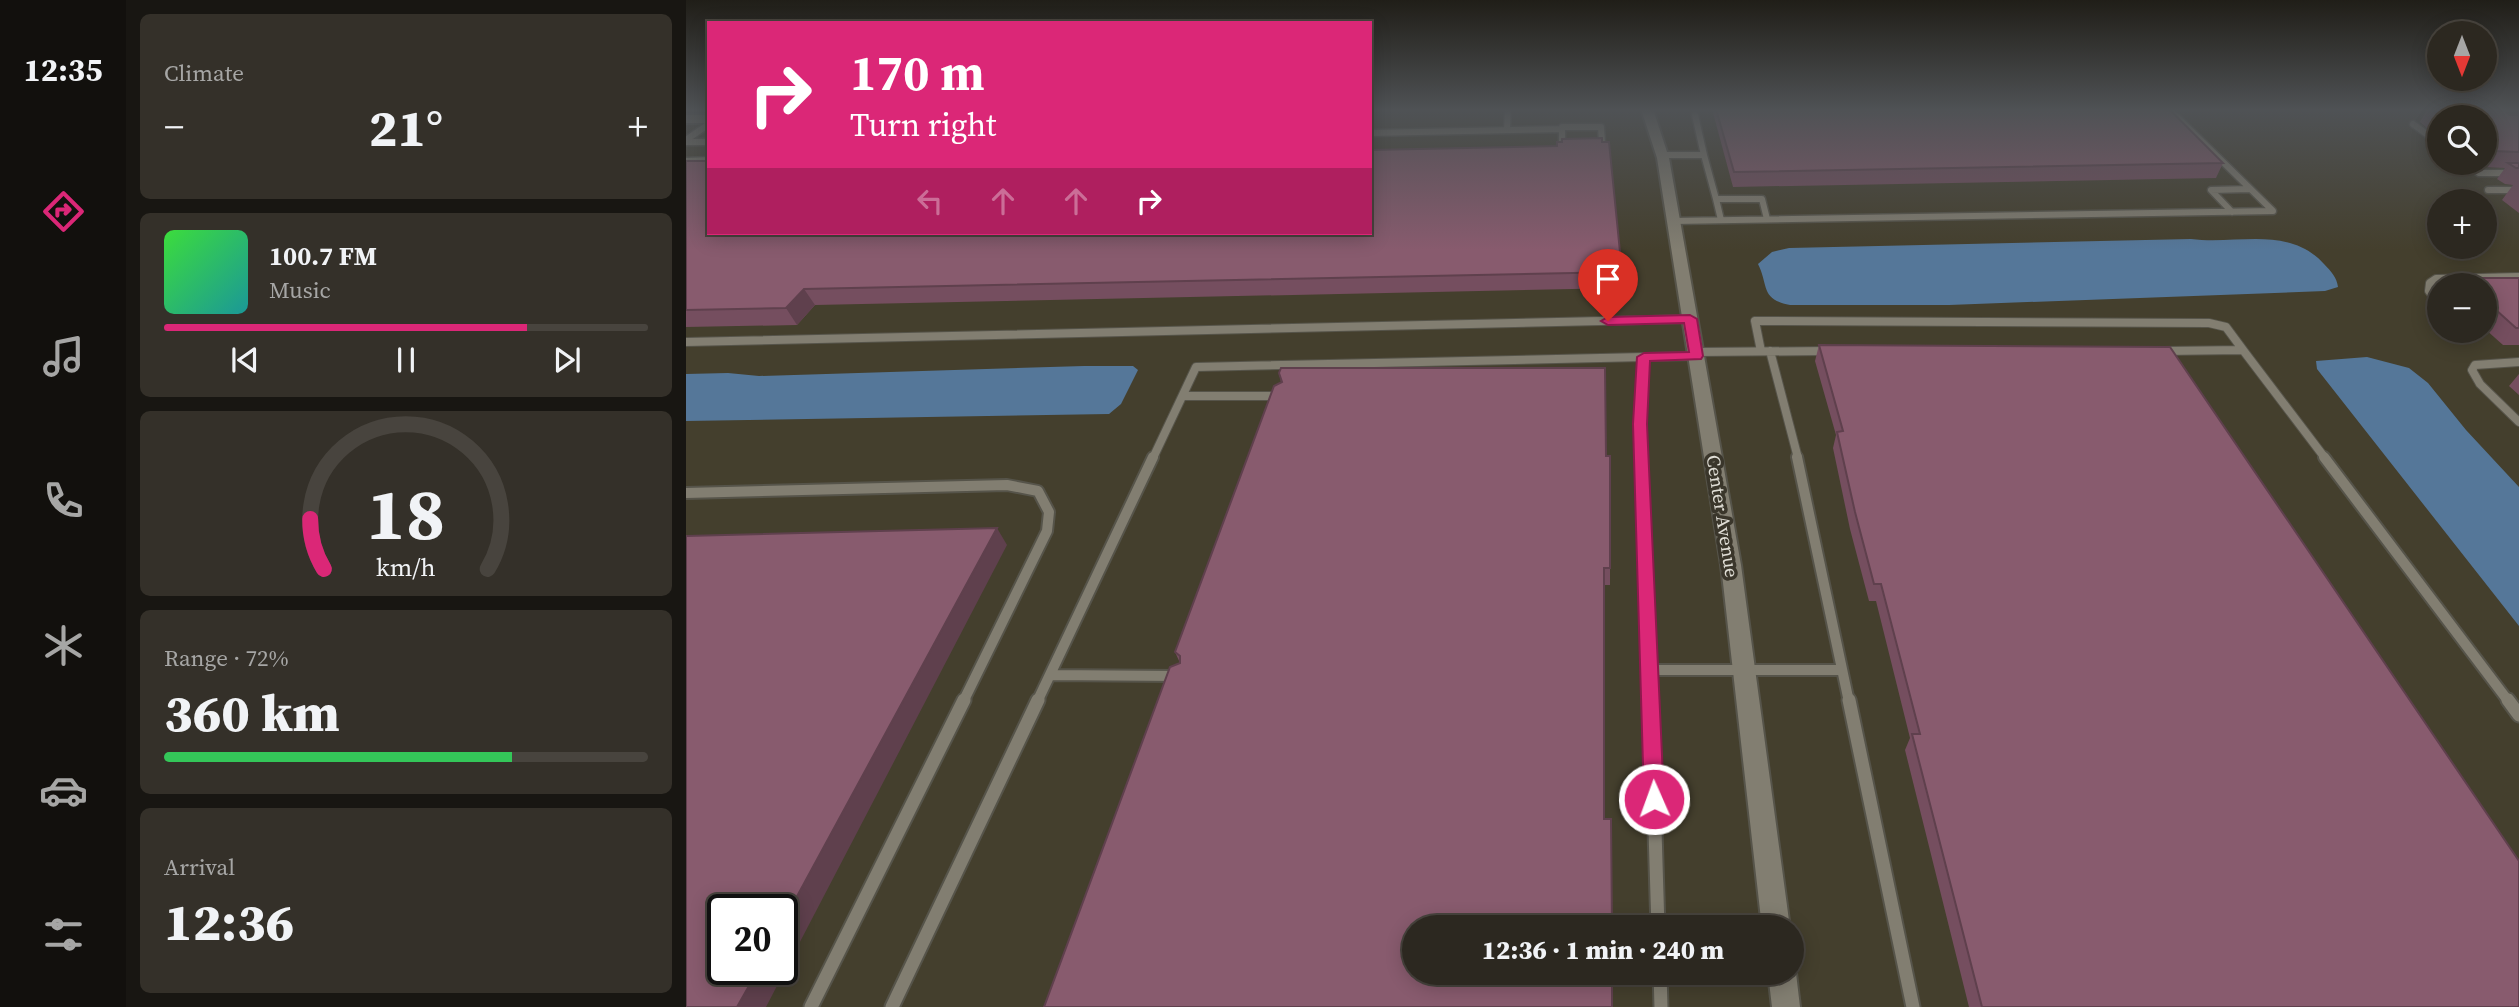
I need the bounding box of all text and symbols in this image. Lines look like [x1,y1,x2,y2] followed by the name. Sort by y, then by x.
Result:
[2427,21,2497,91] north arrow
[2427,21,2497,343] map controls
[850,39,985,106] text: 170 m
[24,48,102,92] text: 12:35
[735,49,826,140] icon: right
[164,57,244,89] text: Climate
[369,92,443,163] text: 21°
[164,101,184,153] text: −
[628,101,648,153] text: +
[850,103,996,147] text: Turn right
[2427,105,2497,175] button: search
[911,182,949,220] icon: left
[984,182,1022,220] icon: ahead
[1057,182,1095,220] icon: ahead
[1130,182,1168,220] icon: right
[39,187,88,236] icon: directions
[2427,189,2497,259] button: +
[269,238,377,274] text: 100.7 FM
[1578,249,1638,321] pin
[1589,260,1627,298] icon: arrive
[2427,273,2497,343] button: −
[269,274,331,306] text: Music
[39,332,88,381] icon: music
[226,341,264,379] icon: previous
[387,341,425,379] icon: pause
[548,341,586,379] icon: next
[1700,453,1746,579] street label: Center Avenue
[367,465,445,564] text: 18
[39,476,88,525] icon: phone
[376,550,436,584] text: km/h
[39,621,88,670] icon: climate
[164,642,289,674] text: Range · 72%
[164,677,340,748] text: 360 km
[1617,762,1691,836] position arrow
[39,766,88,815] icon: car
[164,851,235,883] text: Arrival
[164,886,294,957] text: 12:36
[707,894,798,985] speed limit sign: 20
[39,910,88,959] icon: filters
[1482,932,1724,968] text: 12:36 · 1 min · 240 m

